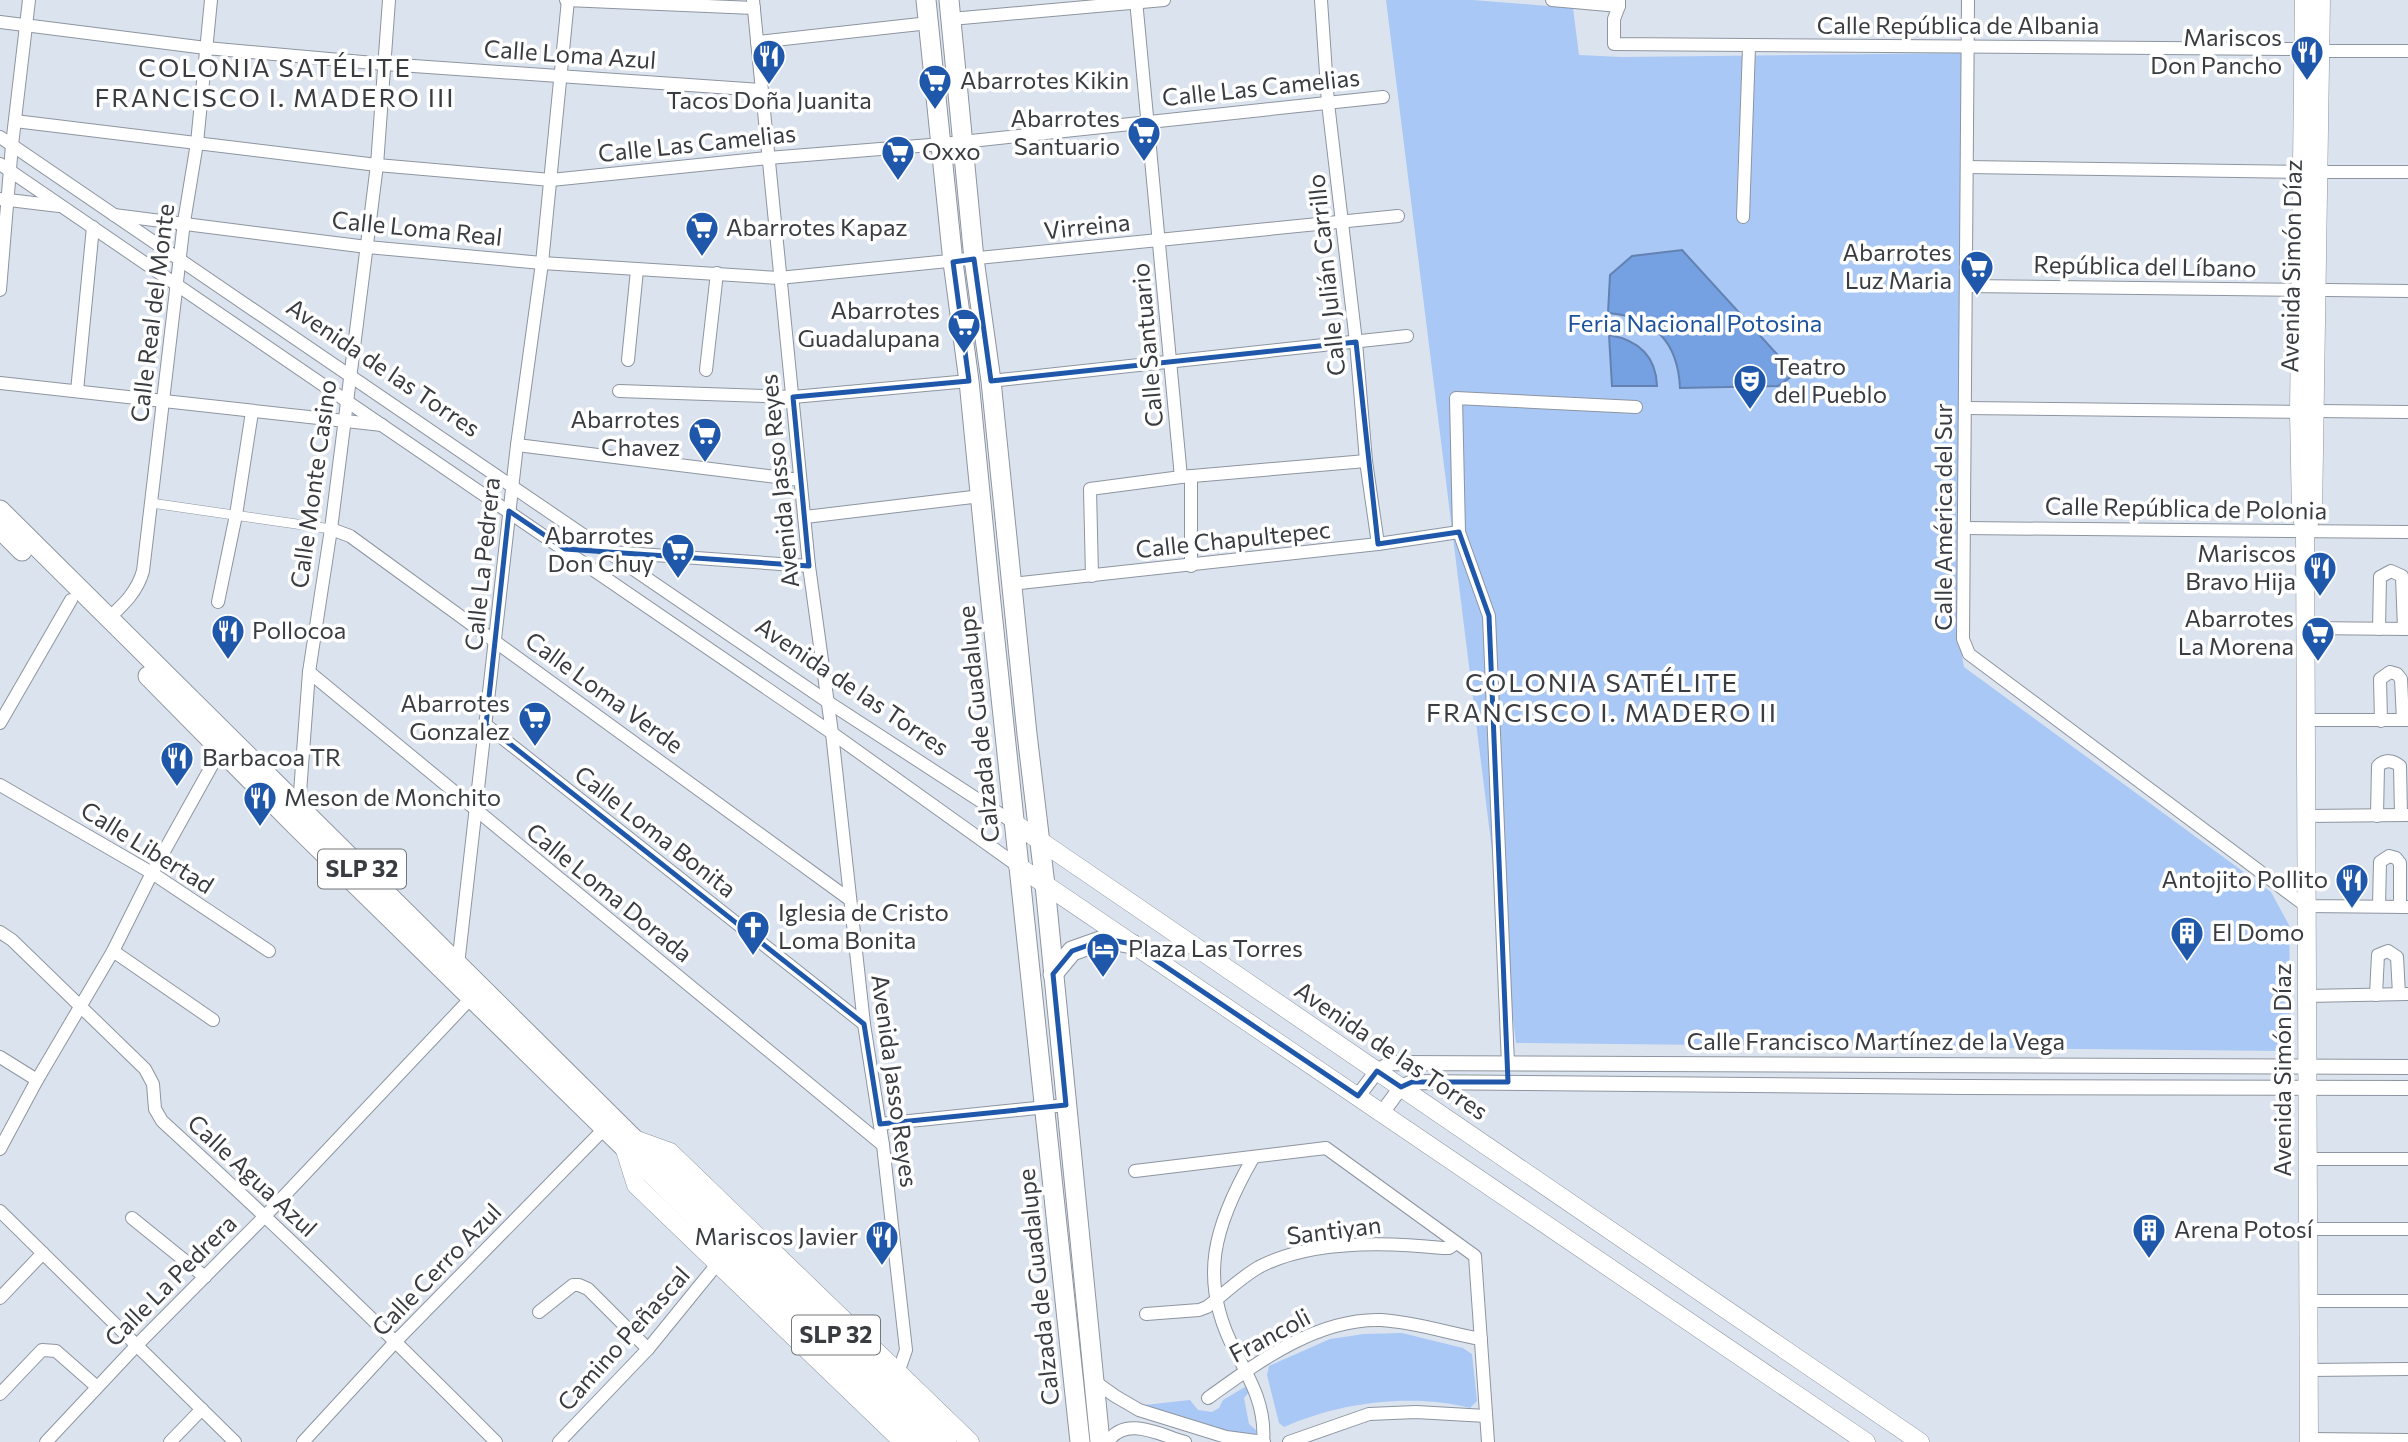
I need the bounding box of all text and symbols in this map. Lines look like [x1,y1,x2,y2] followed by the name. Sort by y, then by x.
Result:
[1817,10,2099,39] street label: Calle República de Albania
[2150,22,2282,79] place label: Mariscos Don Pancho
[483,33,657,74] street label: Calle Loma Azul
[2288,33,2326,82] restaurant icon: Mariscos Don Pancho
[750,37,788,86] restaurant icon: Tacos Doña Juanita
[94,51,456,112] district label: COLONIA SATÉLITE FRANCISCO I. MADERO III
[916,62,954,111] supermarket icon: Abarrotes Kikin
[1161,62,1361,111] street label: Calle Las Camelias
[960,65,1129,94] place label: Abarrotes Kikin
[666,85,872,114] place label: Tacos Doña Juanita
[1011,103,1120,160] place label: Abarrotes Santuario
[1125,114,1163,163] supermarket icon: Abarrotes Santuario
[597,118,797,167] street label: Calle Las Camelias
[879,133,917,182] supermarket icon: Oxxo
[922,136,981,165] place label: Oxxo
[2274,159,2307,373] street label: Avenida Simón Díaz
[1300,173,1351,377] street label: Calle Julián Carrillo
[124,202,179,424] street label: Calle Real del Monte
[331,204,504,251] street label: Calle Loma Real
[1042,207,1131,244] street label: Virreina
[683,209,721,258] supermarket icon: Abarrotes Kapaz
[726,212,907,241] place label: Abarrotes Kapaz
[1843,237,1952,294] place label: Abarrotes Luz Maria
[1958,248,1996,297] supermarket icon: Abarrotes Luz Maria
[2033,249,2257,282] street label: República del Líbano
[1125,262,1168,428] street label: Calle Santuario
[282,291,486,442] street label: Avenida de las Torres
[797,295,940,352] place label: Abarrotes Guadalupana
[945,306,983,355] supermarket icon: Abarrotes Guadalupana
[1568,308,1822,337] park label: Feria Nacional Potosina
[1774,351,1887,408] place label: Teatro del Pueblo
[1731,362,1769,411] theatre icon: Teatro del Pueblo
[753,373,804,589] street label: Avenida Jasso Reyes
[284,378,342,590] street label: Calle Monte Casino
[1928,403,1957,631] street label: Calle América del Sur
[571,404,680,461] place label: Abarrotes Chavez
[686,415,724,464] supermarket icon: Abarrotes Chavez
[458,476,505,652] street label: Calle La Pedrera
[2045,491,2327,524] street label: Calle República de Polonia
[1134,514,1332,563] street label: Calle Chapultepec
[545,520,654,577] place label: Abarrotes Don Chuy
[659,531,697,580] supermarket icon: Abarrotes Don Chuy
[2185,538,2296,595] place label: Mariscos Bravo Hija
[2301,549,2339,598] restaurant icon: Mariscos Bravo Hija
[2178,603,2294,660] place label: Abarrotes La Morena
[951,604,1004,844] street label: Calzada de Guadalupe
[751,610,955,761] street label: Avenida de las Torres
[209,612,247,661] restaurant icon: Pollocoa
[2299,614,2337,663] supermarket icon: Abarrotes La Morena
[252,615,346,644] place label: Pollocoa
[520,625,689,759] street label: Calle Loma Verde
[1426,666,1778,727] district label: COLONIA SATÉLITE FRANCISCO I. MADERO II
[401,688,510,745] place label: Abarrotes Gonzalez
[516,699,554,748] supermarket icon: Abarrotes Gonzalez
[158,739,196,788] restaurant icon: Barbacoa TR
[202,742,341,771] place label: Barbacoa TR
[569,759,742,903] street label: Calle Loma Bonita
[241,779,279,828] restaurant icon: Meson de Monchito
[284,782,501,811] place label: Meson de Monchito
[76,794,220,899] street label: Calle Libertad
[521,816,699,968] street label: Calle Loma Dorada
[318,849,406,888] road number: SLP 32
[2333,861,2371,910] restaurant icon: Antojito Pollito
[2161,864,2328,893] place label: Antojito Pollito
[778,897,949,954] place label: Iglesia de Cristo Loma Bonita
[734,908,772,957] church icon: Iglesia de Cristo Loma Bonita
[2168,914,2206,963] building icon: El Domo
[2212,917,2304,946] place label: El Domo
[1084,930,1122,979] hotel icon: Plaza Las Torres
[1128,933,1303,962] place label: Plaza Las Torres
[2267,963,2296,1177] street label: Avenida Simón Díaz
[866,973,925,1189] street label: Avenida Jasso Reyes
[1290,974,1494,1125] street label: Avenida de las Torres
[1687,1026,2065,1055] street label: Calle Francisco Martínez de la Vega
[182,1108,324,1242] street label: Calle Agua Azul
[1011,1167,1064,1407] street label: Calzada de Guadalupe
[365,1197,507,1341] street label: Calle Cerro Azul
[98,1208,242,1352] street label: Calle La Pedrera
[1285,1209,1383,1250] street label: Santiyan
[2130,1211,2168,1260] building icon: Arena Potosí
[2174,1214,2314,1243] place label: Arena Potosí
[863,1218,901,1267] restaurant icon: Mariscos Javier
[695,1221,858,1250] place label: Mariscos Javier
[551,1260,695,1416] street label: Camino Peñascal
[1224,1301,1315,1368] street label: Francoli
[792,1316,880,1354] road number: SLP 32

